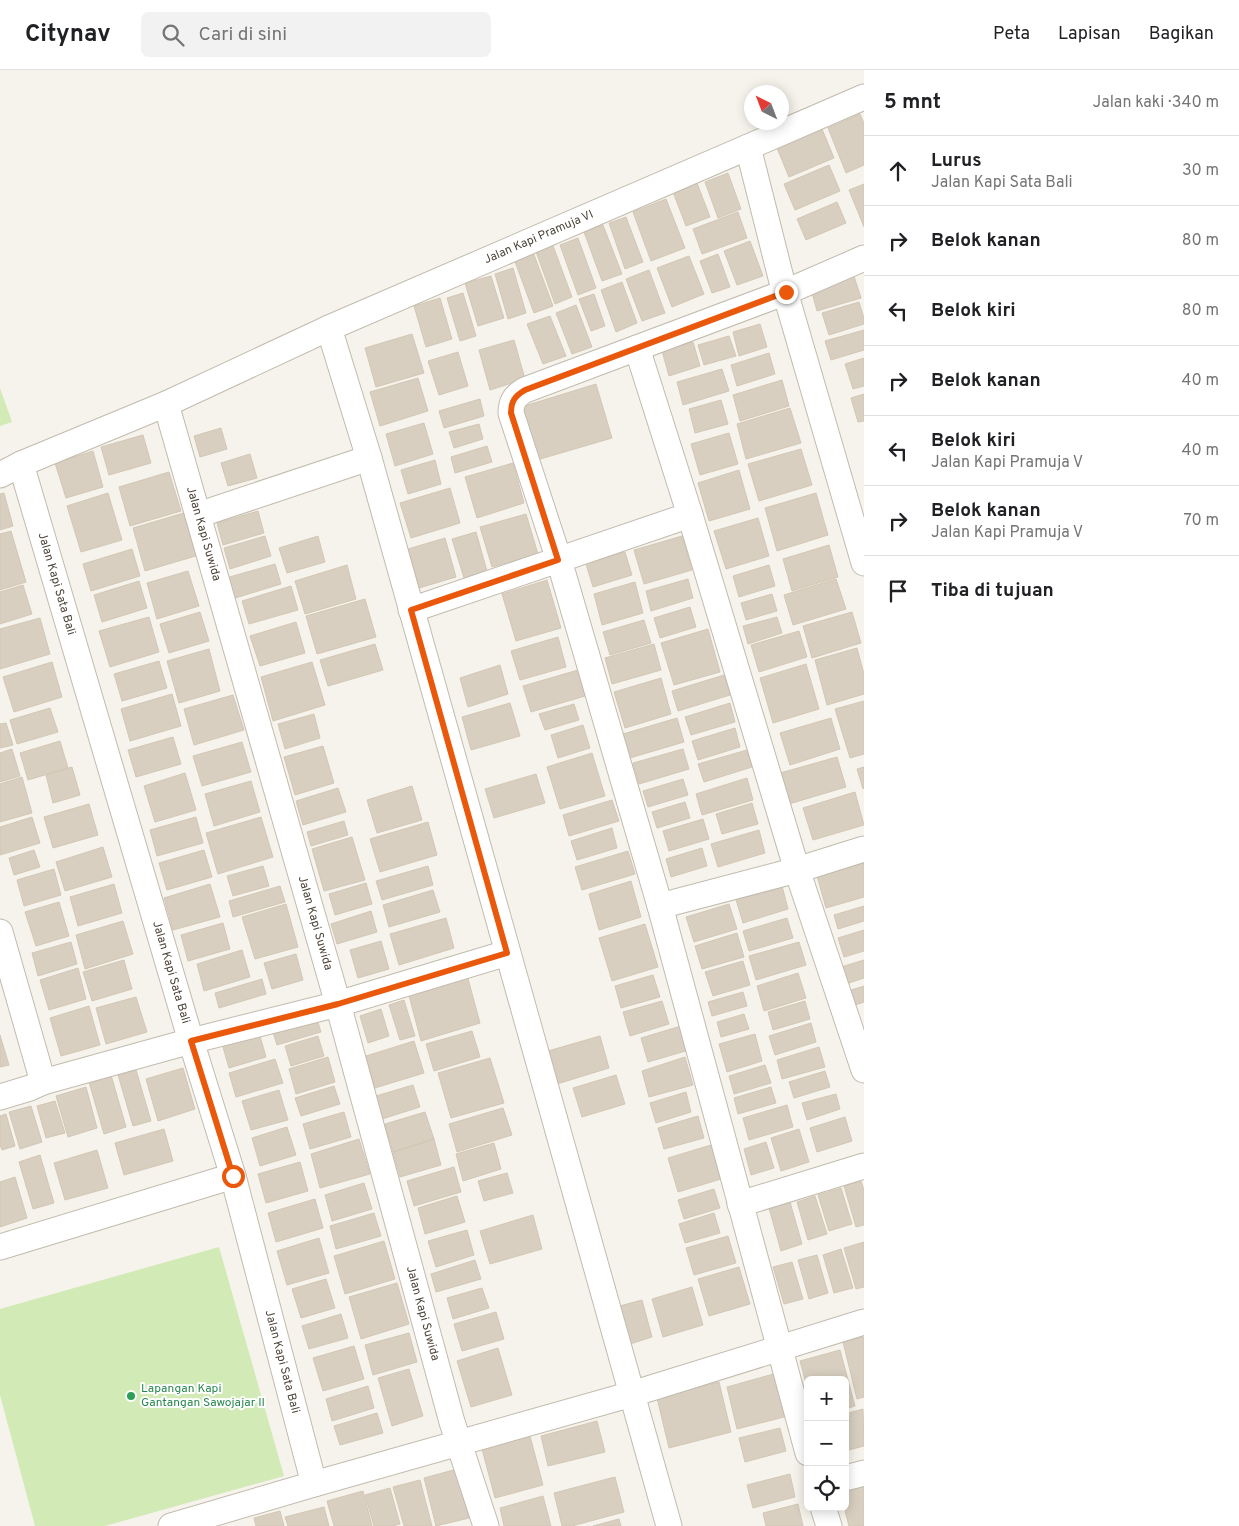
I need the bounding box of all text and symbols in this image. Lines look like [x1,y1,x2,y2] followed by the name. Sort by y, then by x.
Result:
[141,12,491,57] search box
[25,20,111,50] text: Citynav
[159,21,187,49] icon: search
[199,23,287,47] text: Cari di sini
[993,23,1030,46] text: Peta
[1058,23,1121,46] text: Lapisan
[1149,23,1214,46] text: Bagikan
[744,85,789,130] north arrow
[884,89,941,116] text: 5 mnt
[1093,93,1219,113] text: Jalan kaki · 340 m
[931,149,982,173] text: Lurus
[884,157,912,185] icon: ahead
[1182,161,1219,181] text: 30 m
[931,173,1073,193] text: Jalan Kapi Sata Bali
[482,207,596,268] street label: Jalan Kapi Pramuja VI
[884,227,912,255] icon: right
[931,229,1041,253] text: Belok kanan
[1182,231,1219,251] text: 80 m
[775,281,798,304] route end
[884,297,912,325] icon: left
[931,299,1016,323] text: Belok kiri
[1182,301,1219,321] text: 80 m
[884,367,912,395] icon: right
[931,369,1041,393] text: Belok kanan
[1181,371,1219,391] text: 40 m
[931,429,1016,453] text: Belok kiri
[884,437,912,465] icon: left
[1181,441,1219,461] text: 40 m
[931,453,1083,473] text: Jalan Kapi Pramuja V
[182,485,224,583] street label: Jalan Kapi Suwida
[931,499,1041,523] text: Belok kanan
[884,507,912,535] icon: right
[1184,511,1219,531] text: 70 m
[931,523,1083,543] text: Jalan Kapi Pramuja V
[34,531,79,637] street label: Jalan Kapi Sata Bali
[884,577,912,605] icon: arrive
[931,579,1054,603] text: Tiba di tujuan
[294,874,336,972] street label: Jalan Kapi Suwida
[148,919,193,1026] street label: Jalan Kapi Sata Bali
[222,1165,245,1188] route start
[402,1264,443,1363] street label: Jalan Kapi Suwida
[261,1308,303,1415] street label: Jalan Kapi Sata Bali
[804,1376,849,1511] map controls
[804,1376,849,1421] button: +
[141,1381,265,1411] place label: Lapangan Kapi Gantangan Sawojajar II
[125,1390,137,1402] marker: Lapangan Kapi Gantangan Sawojajar II
[804,1421,849,1466] button: −
[804,1466,849,1511] button: locate

